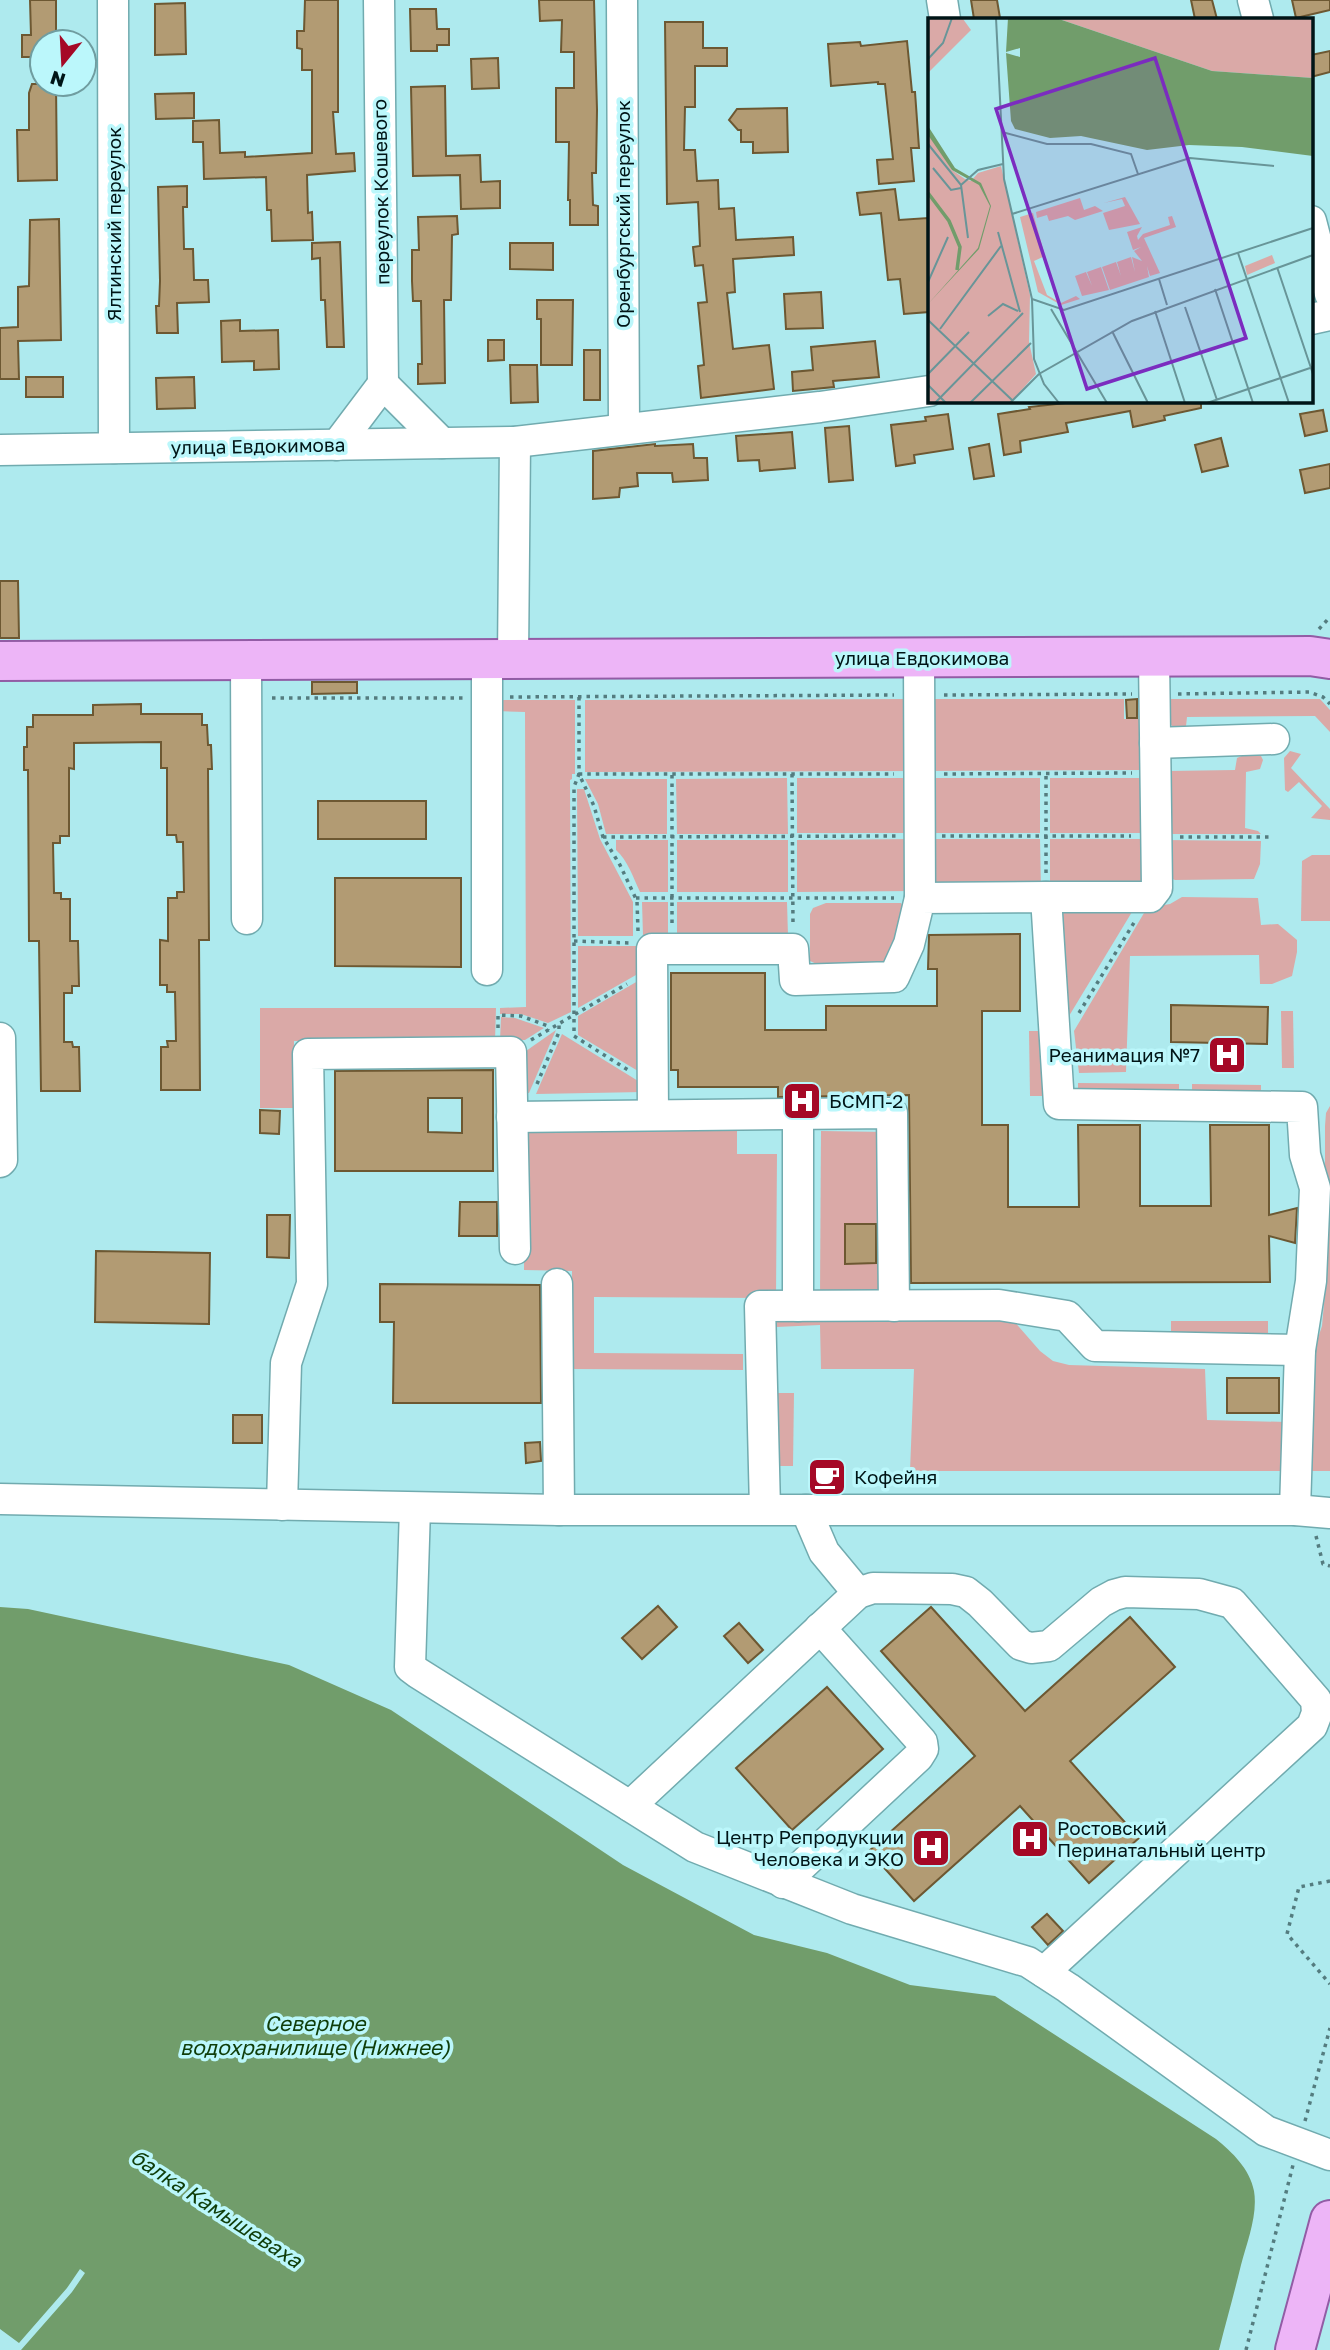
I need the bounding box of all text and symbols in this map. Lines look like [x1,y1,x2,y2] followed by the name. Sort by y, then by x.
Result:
[928,18,1312,402] inset map
[28,28,98,98] north arrow
[47,66,68,93] text: N
[367,99,394,285] street label: переулок Кошевого
[611,100,634,328] street label: Оренбургский переулок
[102,127,125,321] street label: Ялтинский переулок
[170,432,346,459] street label: улица Евдокимова
[835,646,1009,669] street label: улица Евдокимова
[1206,1034,1248,1076] hospital icon: Реанимация №7
[1049,1043,1200,1066] place label: Реанимация №7
[781,1080,823,1122] hospital icon: БСМП-2
[829,1089,903,1112] place label: БСМП-2
[806,1456,848,1498] cafe icon: Кофейня
[854,1465,937,1488] place label: Кофейня
[1057,1816,1266,1861] place label: Ростовский Перинатальный центр
[1009,1818,1051,1860] hospital icon: Ростовский Перинатальный центр
[716,1825,904,1870] place label: Центр Репродукции Человека и ЭКО
[910,1827,952,1869] hospital icon: Центр Репродукции Человека и ЭКО
[180,2010,450,2060] water label: Северное водохранилище (Нижнее)
[126,2143,308,2274] water label: балка Камышеваха

